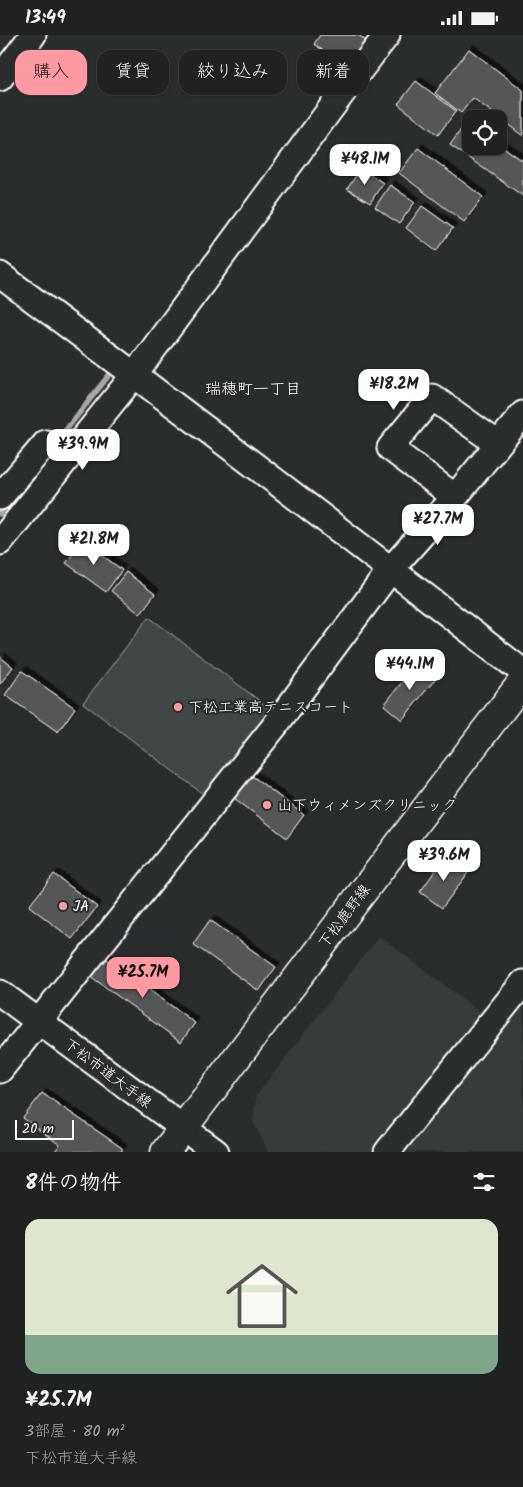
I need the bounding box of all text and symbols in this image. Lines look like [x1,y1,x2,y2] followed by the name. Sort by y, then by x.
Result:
[25,3,66,33] text: 13:49
[15,50,87,95] chip: 購入
[97,50,169,95] chip: 賃貸
[179,50,287,95] chip: 絞り込み
[297,50,369,95] chip: 新着
[462,110,507,155] map controls
[462,110,507,155] button: locate
[324,143,406,186] pin: ¥48.1M
[341,147,389,172] text: ¥48.1M
[353,369,435,411] pin: ¥18.2M
[369,372,419,397] text: ¥18.2M
[205,377,301,402] district label: 瑞穂町一丁目
[42,429,124,471] pin: ¥39.9M
[58,432,108,457] text: ¥39.9M
[397,503,479,546] pin: ¥27.7M
[413,507,463,532] text: ¥27.7M
[53,523,135,566] pin: ¥21.8M
[69,527,119,552] text: ¥21.8M
[369,649,451,691] pin: ¥44.1M
[386,652,434,677] text: ¥44.1M
[188,696,353,720] place label: 下松工業高テニスコート
[172,701,184,713] marker: 下松工業高テニスコート
[277,794,457,818] place label: 山下ウィメンズクリニック
[261,799,273,811] marker: 山下ウィメンズクリニック
[403,839,485,882] pin: ¥39.6M
[418,843,470,868] text: ¥39.6M
[313,879,377,954] street label: 下松鹿野線
[73,895,89,919] place label: JA
[57,900,69,912] marker: JA
[102,957,184,999] pin: ¥25.7M
[118,960,168,985] text: ¥25.7M
[58,1033,157,1115] street label: 下松市道大手線
[15,1117,74,1140] scale bar
[22,1118,54,1140] text: 20 m
[25,1167,121,1200] text: 8件の物件
[470,1168,498,1196] icon: filters
[217,1251,307,1341] icon: home
[25,1384,92,1417] text: ¥25.7M
[25,1419,124,1444] text: 3部屋 · 80 m²
[25,1446,137,1471] text: 下松市道大手線

